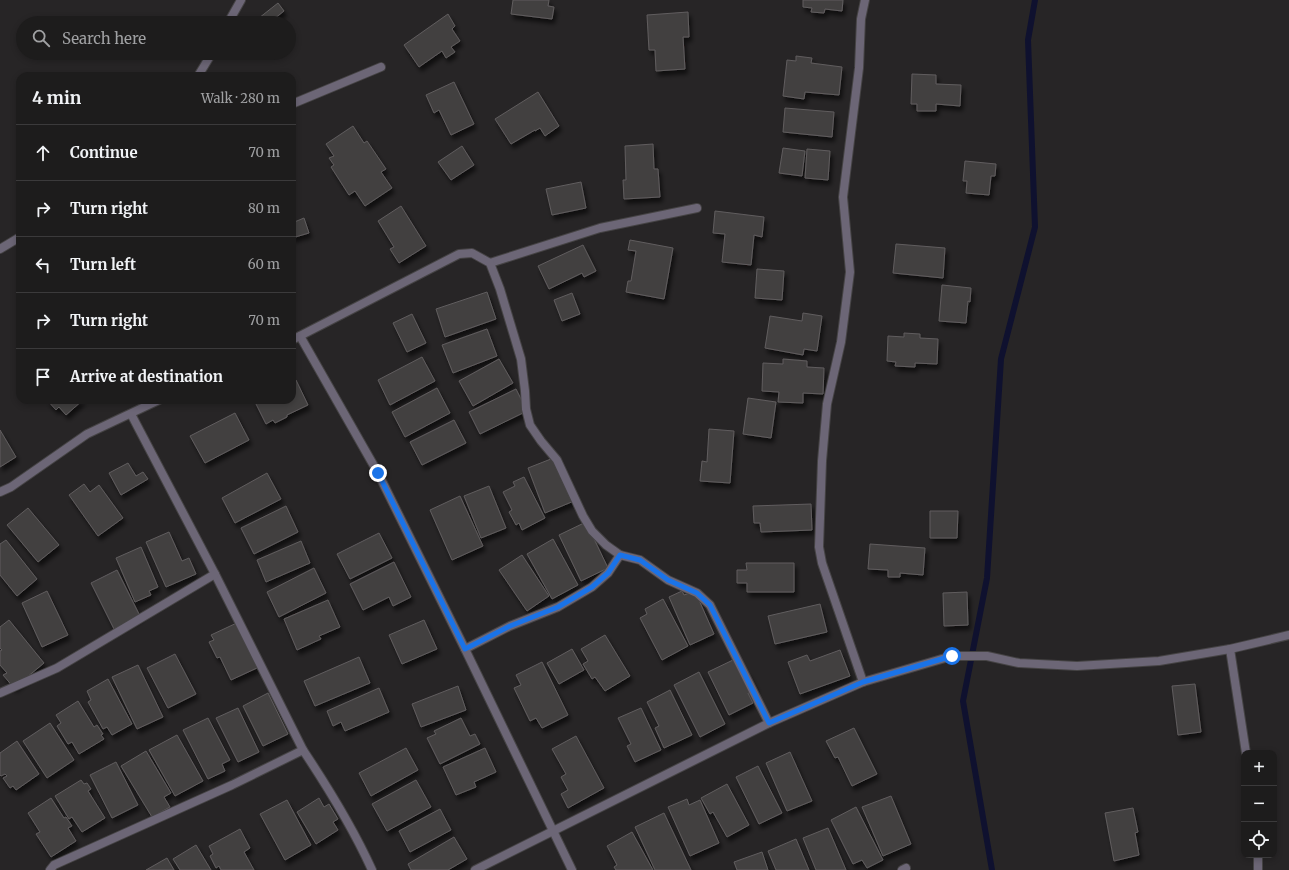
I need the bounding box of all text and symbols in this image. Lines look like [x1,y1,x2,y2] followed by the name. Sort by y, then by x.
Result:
[16,16,296,60] search box
[30,27,52,49] icon: search
[62,29,146,48] text: Search here
[32,87,81,109] text: 4 min
[201,90,280,107] text: Walk · 280 m
[32,142,54,164] icon: ahead
[70,143,138,162] text: Continue
[249,144,280,161] text: 70 m
[32,198,54,220] icon: right
[70,199,148,218] text: Turn right
[248,200,280,217] text: 80 m
[32,254,54,276] icon: left
[70,255,136,274] text: Turn left
[248,256,280,273] text: 60 m
[32,310,54,332] icon: right
[70,311,148,330] text: Turn right
[249,312,280,329] text: 70 m
[32,366,54,388] icon: arrive
[70,367,223,386] text: Arrive at destination
[369,464,387,482] route end
[943,647,961,665] route start
[1241,750,1277,858] map controls
[1241,750,1277,786] button: +
[1241,786,1277,822] button: −
[1241,822,1277,858] button: locate

